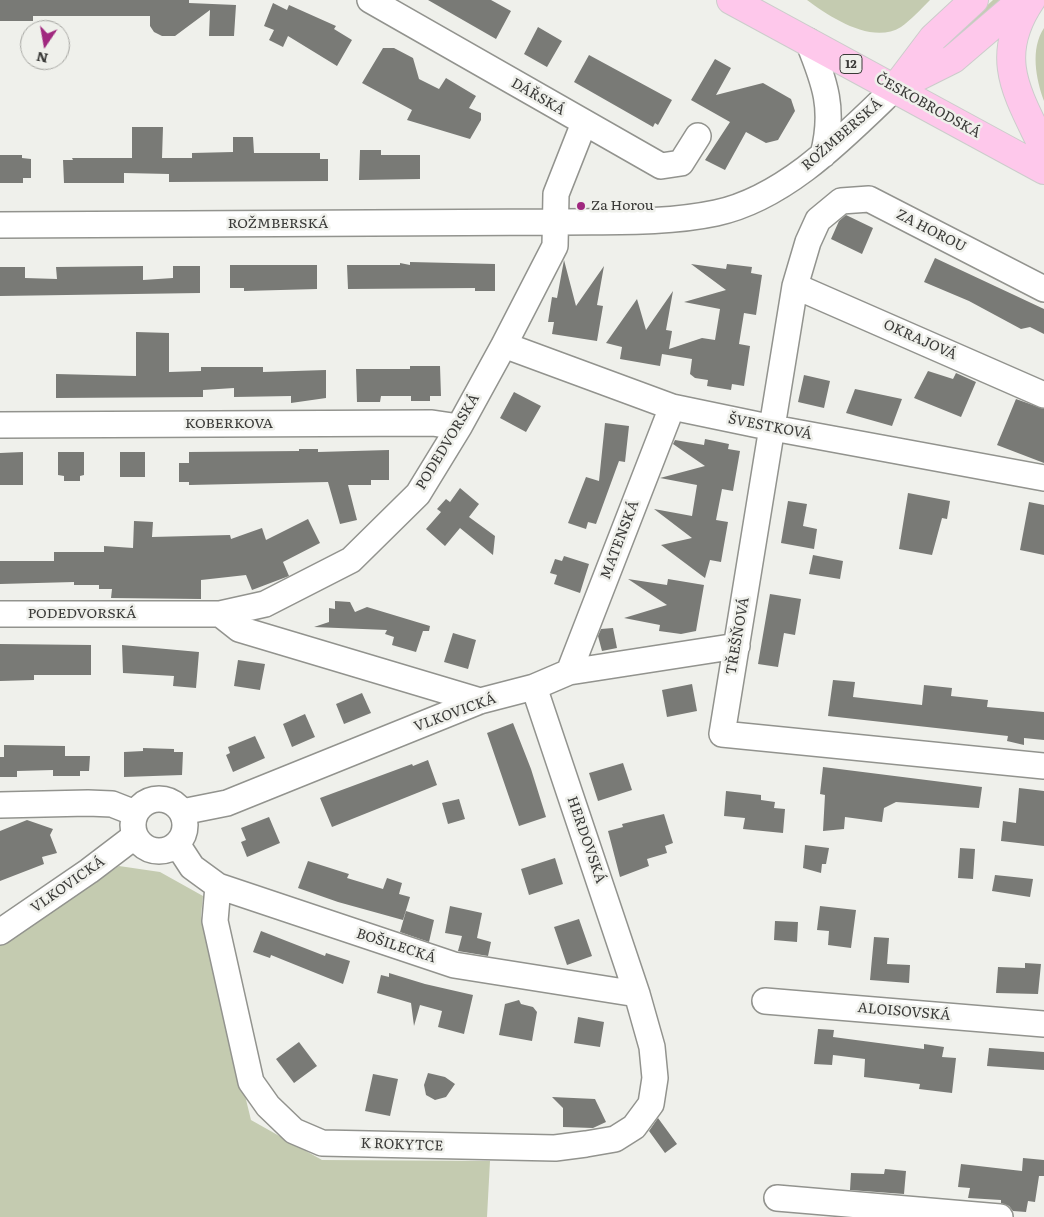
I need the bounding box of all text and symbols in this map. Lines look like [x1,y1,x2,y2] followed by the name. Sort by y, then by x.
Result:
[20,20,70,70] north arrow
[34,48,50,70] text: N
[840,54,862,74] road number: 12
[873,70,983,142] street label: ČESKOBRODSKÁ
[508,75,568,119] street label: DÁŘSKÁ
[799,96,885,174] street label: ROŽMBERSKÁ
[591,198,654,214] place label: Za Horou
[575,200,587,212] marker: Za Horou
[893,206,969,256] street label: ZA HOROU
[228,216,328,232] street label: ROŽMBERSKÁ
[881,316,959,364] street label: OKRAJOVÁ
[413,391,483,493] street label: PODEDVORSKÁ
[727,411,813,443] street label: ŠVESTKOVÁ
[185,416,273,432] street label: KOBERKOVA
[597,498,643,582] street label: MATENSKÁ
[723,596,753,676] street label: TŘEŠŇOVÁ
[28,606,136,622] street label: PODEDVORSKÁ
[412,690,498,736] street label: VLKOVICKÁ
[563,794,609,886] street label: HERDOVSKÁ
[28,853,108,917] street label: VLKOVICKÁ
[354,925,438,967] street label: BOŠILECKÁ
[857,1000,951,1024] street label: ALOISOVSKÁ
[360,1135,444,1155] street label: K ROKYTCE

